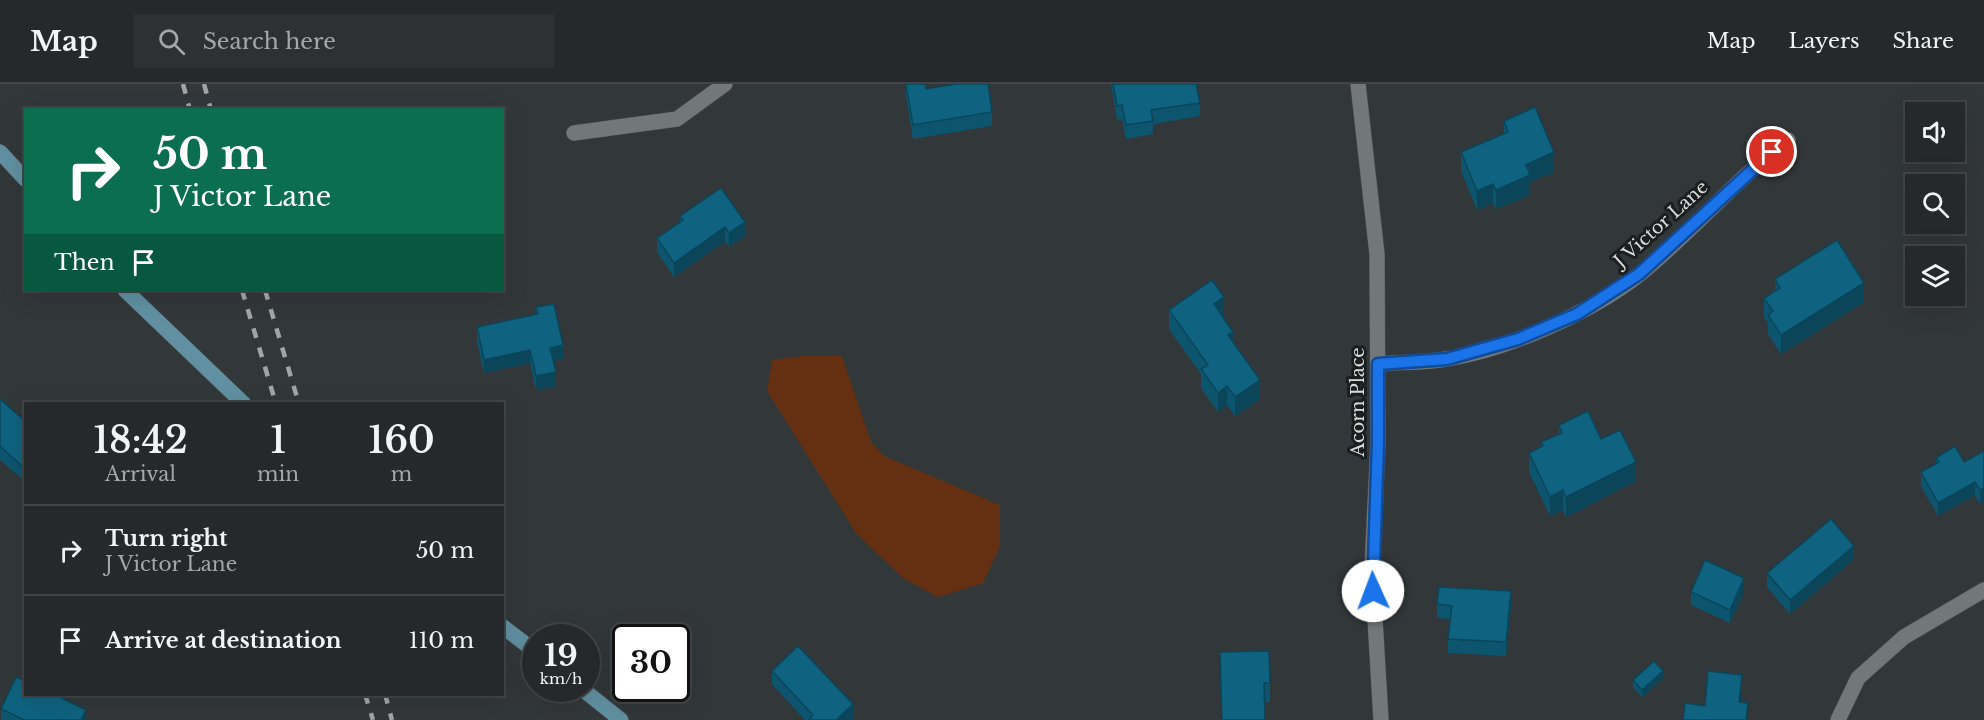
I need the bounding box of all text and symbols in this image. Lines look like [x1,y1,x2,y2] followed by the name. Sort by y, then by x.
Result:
[134,14,554,68] search box
[30,24,98,59] text: Map
[155,25,188,58] icon: search
[203,28,336,55] text: Search here
[1707,28,1756,54] text: Map
[1789,28,1860,54] text: Layers
[1893,28,1954,54] text: Share
[1905,102,1965,306] map controls
[1905,102,1965,162] button: sound
[1746,126,1797,177] pin
[153,128,267,180] text: 50 m
[54,132,132,210] icon: right
[1755,135,1788,168] icon: arrive
[1905,174,1965,234] button: search
[1608,176,1713,273] street label: J Victor Lane
[153,180,331,213] text: J Victor Lane
[127,246,160,279] icon: arrive
[1905,246,1965,306] button: layers
[54,249,115,276] text: Then
[1347,347,1369,458] street label: Acorn Place
[93,418,188,463] text: 18:42
[270,418,286,463] text: 1
[368,418,435,463] text: 160
[105,462,176,486] text: Arrival
[257,462,299,486] text: min
[391,462,412,486] text: m
[105,525,227,552] text: Turn right
[54,534,87,567] icon: right
[416,537,474,564] text: 50 m
[105,552,237,576] text: J Victor Lane
[1341,559,1405,623] position arrow
[54,624,87,657] icon: arrive
[612,624,690,702] speed limit sign: 30
[105,627,342,654] text: Arrive at destination
[409,627,474,654] text: 110 m
[544,637,578,674] text: 19
[540,669,582,688] text: km/h

